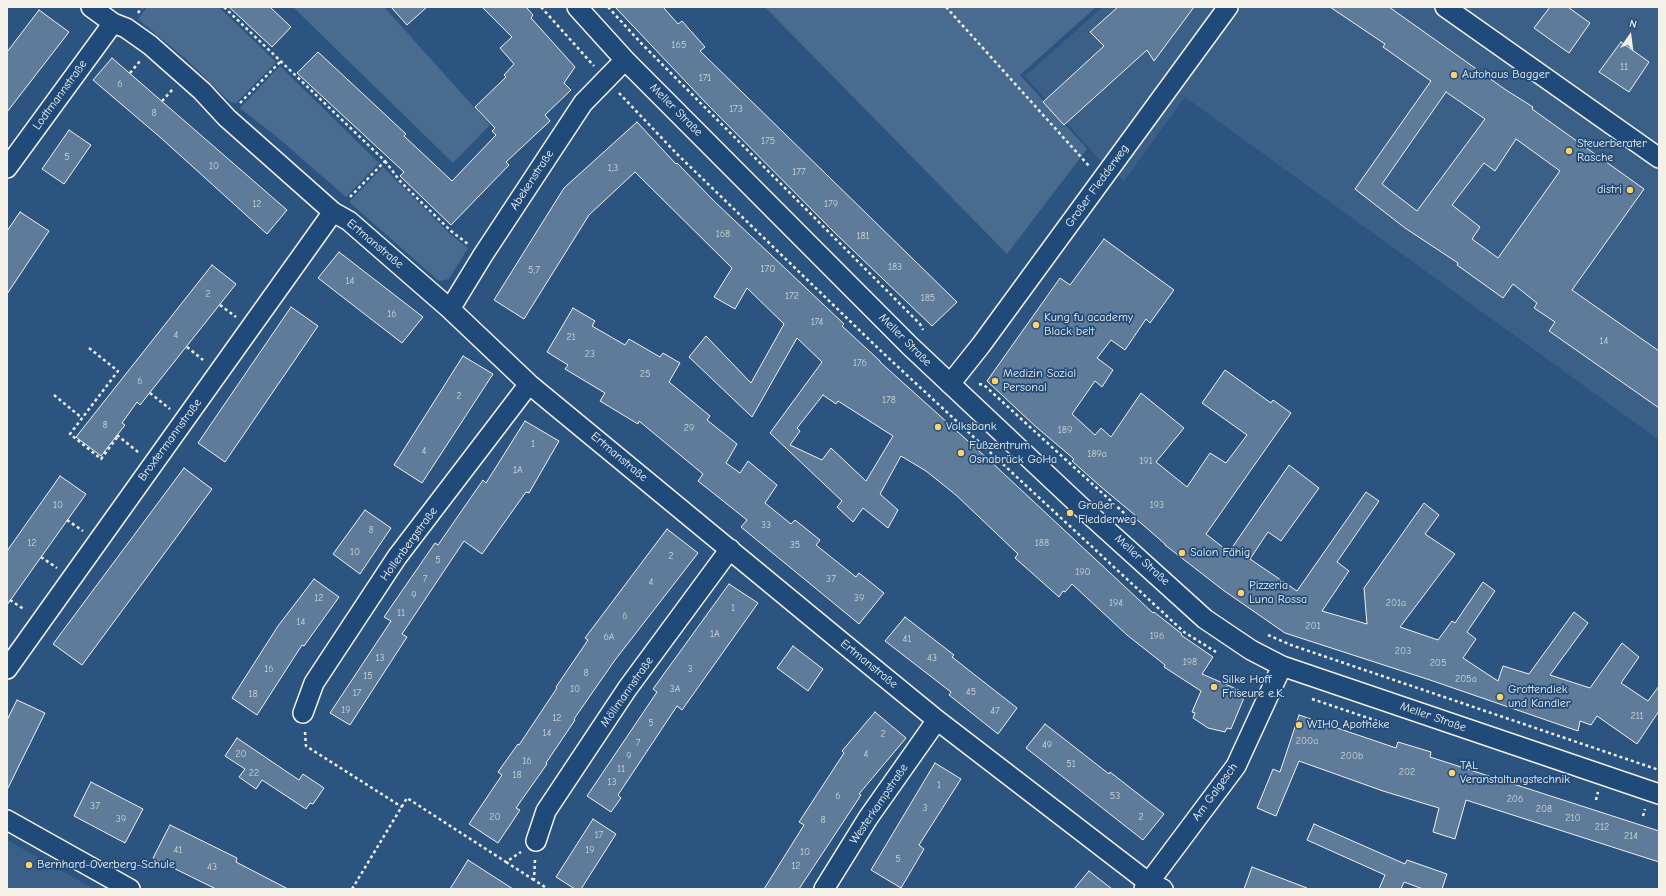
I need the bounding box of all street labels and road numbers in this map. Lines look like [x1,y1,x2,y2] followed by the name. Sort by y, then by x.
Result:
[30,57,90,133] street label: Lodtmannstraße
[646,80,706,140] street label: Meller Straße
[1062,142,1132,230] street label: Großer Fledderweg
[507,147,557,213] street label: Abekenstraße
[344,216,406,272] street label: Ertmanstraße
[875,310,935,370] street label: Meller Straße
[135,396,205,484] street label: Broxtermannstraße
[588,429,650,485] street label: Ertmanstraße
[377,504,441,584] street label: Hollenbergstraße
[1111,531,1173,589] street label: Meller Straße
[837,636,901,692] street label: Ertmanstraße
[597,654,657,730] street label: Möllmannstraße
[1398,699,1468,735] street label: Meller Straße
[1189,760,1241,824] street label: Am Galgesch
[847,761,911,847] street label: Westerkampstraße

